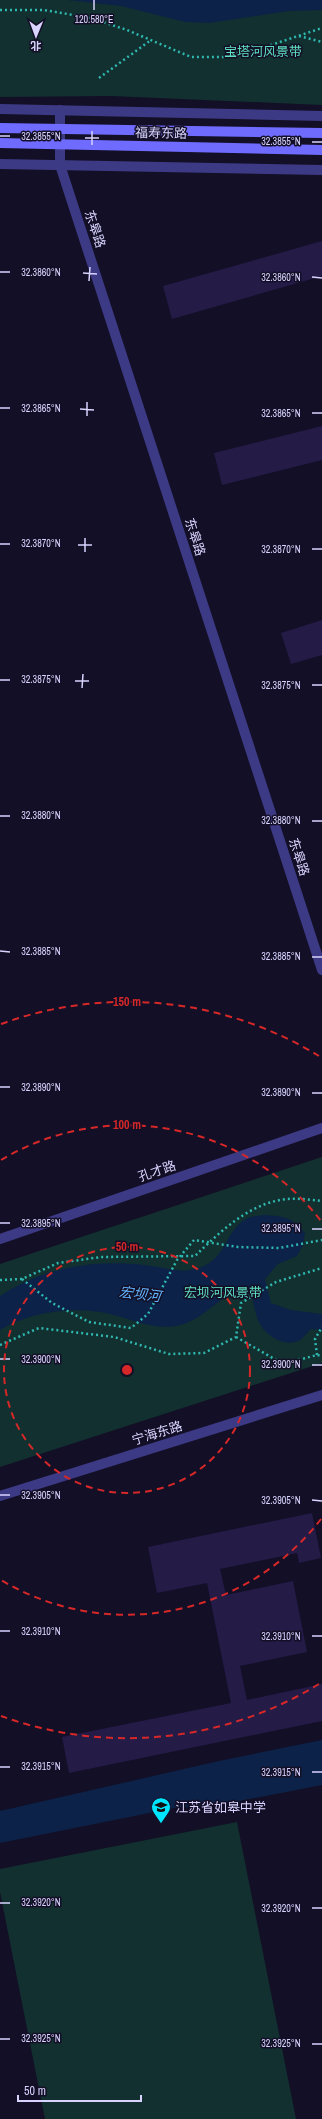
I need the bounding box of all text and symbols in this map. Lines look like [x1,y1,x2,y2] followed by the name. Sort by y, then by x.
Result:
[74,13,114,26] text: 120.580°E
[16,16,56,56] north arrow
[30,39,41,53] text: 北
[224,43,302,60] park label: 宝塔河风景带
[135,124,187,142] street label: 福寿东路
[21,130,61,143] text: 32.3855°N
[261,135,301,148] text: 32.3855°N
[81,208,109,250] street label: 东皋路
[21,266,61,279] text: 32.3860°N
[261,271,301,284] text: 32.3860°N
[21,402,61,415] text: 32.3865°N
[261,407,301,420] text: 32.3865°N
[181,516,209,558] street label: 东皋路
[21,537,61,550] text: 32.3870°N
[261,543,301,556] text: 32.3870°N
[21,673,61,686] text: 32.3875°N
[261,679,301,692] text: 32.3875°N
[21,809,61,822] text: 32.3880°N
[261,814,301,827] text: 32.3880°N
[285,836,313,878] street label: 东皋路
[21,945,61,958] text: 32.3885°N
[261,950,301,963] text: 32.3885°N
[113,994,141,1010] text: 150 m
[21,1081,61,1094] text: 32.3890°N
[261,1086,301,1099] text: 32.3890°N
[113,1117,141,1133] text: 100 m
[136,1157,178,1185] street label: 孔才路
[21,1217,61,1230] text: 32.3895°N
[261,1222,301,1235] text: 32.3895°N
[116,1239,138,1255] text: 50 m
[118,1283,165,1306] water label: 宏坝河
[184,1284,262,1301] park label: 宏坝河风景带
[21,1353,61,1366] text: 32.3900°N
[261,1358,301,1371] text: 32.3900°N
[120,1363,134,1377] centre of rings
[130,1417,184,1449] street label: 宁海东路
[21,1489,61,1502] text: 32.3905°N
[261,1494,301,1507] text: 32.3905°N
[21,1625,61,1638] text: 32.3910°N
[261,1630,301,1643] text: 32.3910°N
[21,1760,61,1773] text: 32.3915°N
[261,1766,301,1779] text: 32.3915°N
[150,1796,172,1824] school or university icon: 江苏省如皋中学
[175,1799,266,1816] place label: 江苏省如皋中学
[21,1896,61,1909] text: 32.3920°N
[261,1902,301,1915] text: 32.3920°N
[21,2032,61,2045] text: 32.3925°N
[261,2037,301,2050] text: 32.3925°N
[18,2077,141,2103] scale bar
[24,2083,46,2099] text: 50 m

